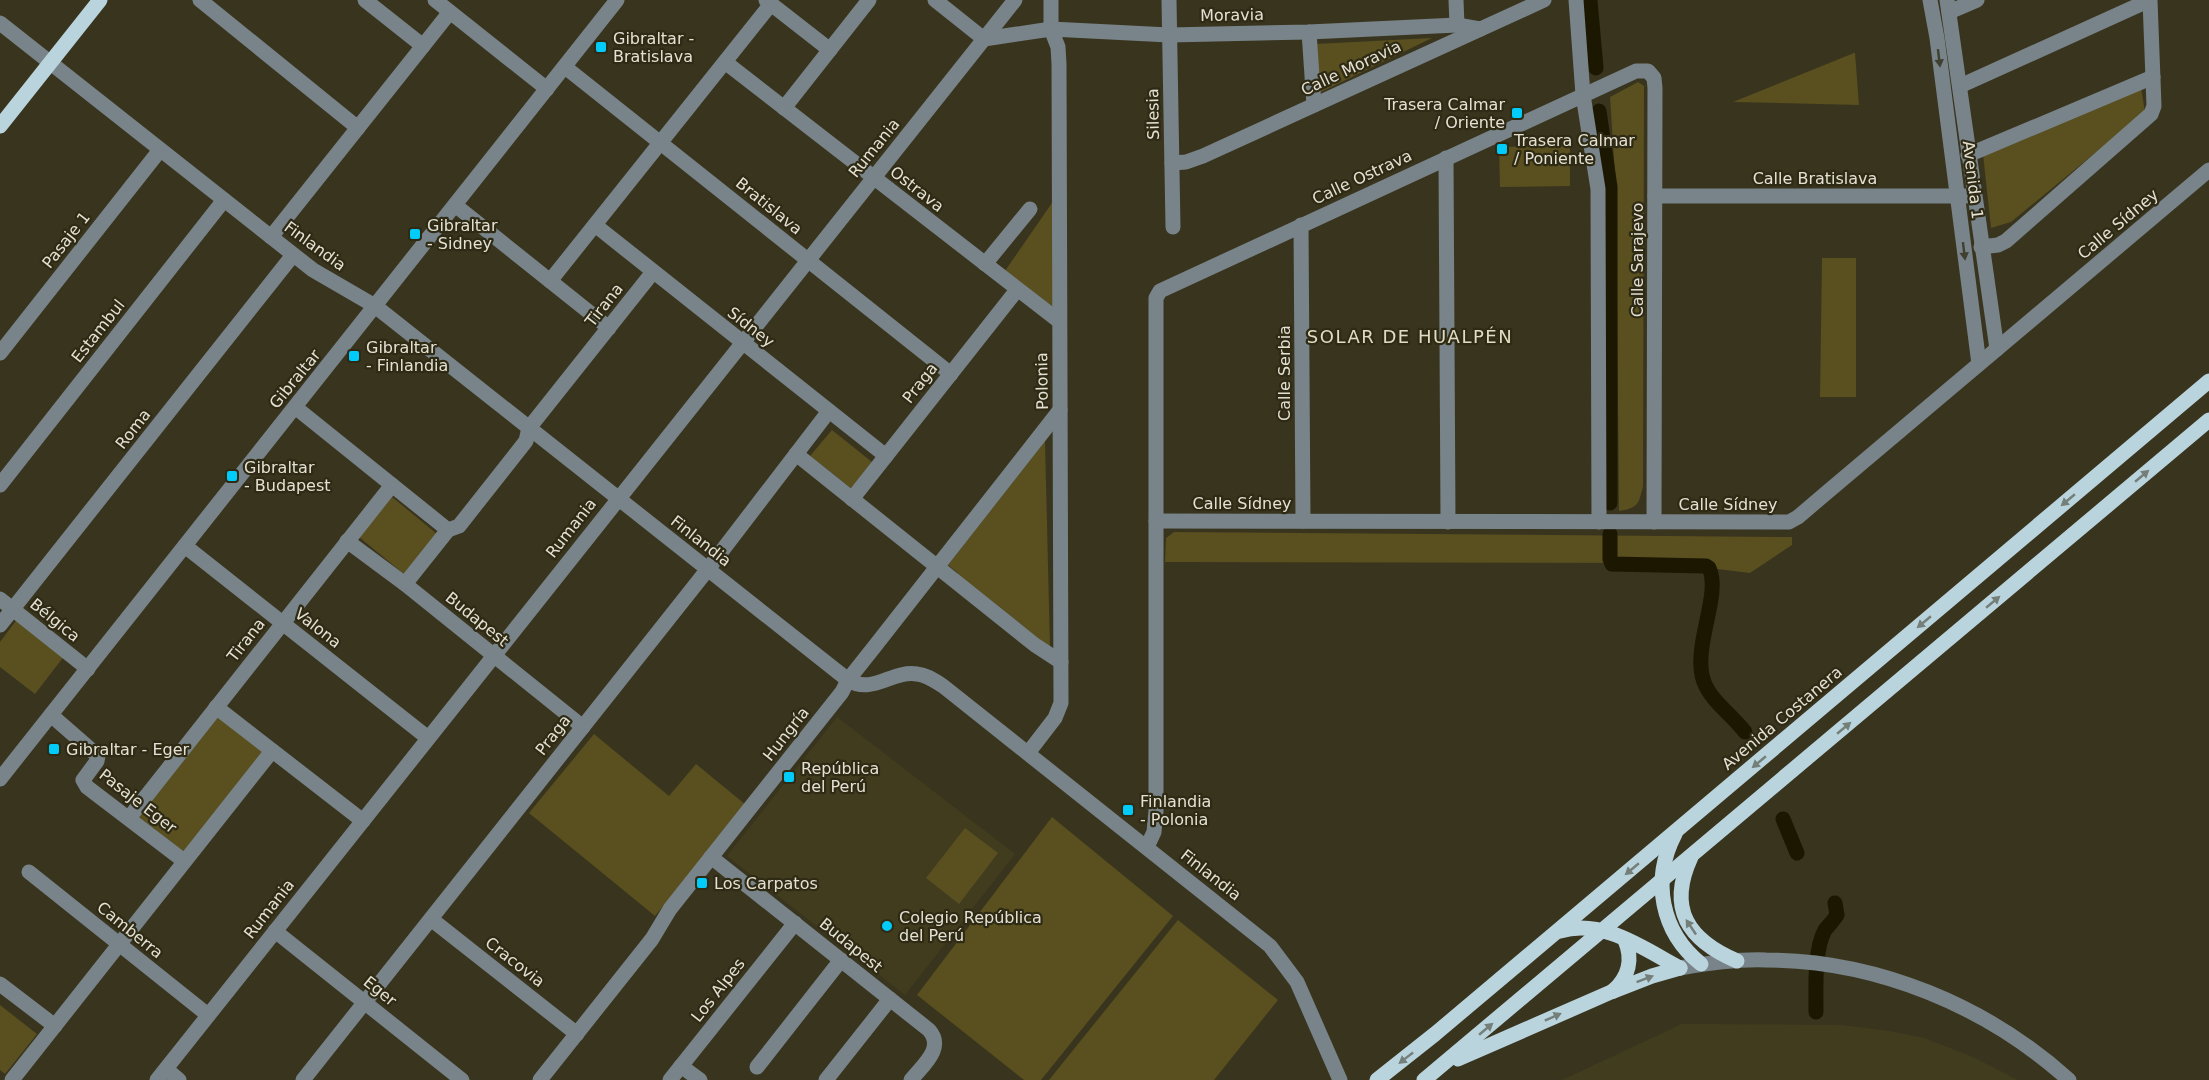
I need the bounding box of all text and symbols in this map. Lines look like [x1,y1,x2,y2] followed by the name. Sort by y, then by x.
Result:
[1200,5,1264,25] street label: Moravia
[613,29,694,66] place label: Gibraltar - Bratislava
[1298,36,1404,100] street label: Calle Moravia
[594,40,608,54] marker: Gibraltar - Bratislava
[1935,48,1944,67] one-way arrow
[1143,88,1163,140] street label: Silesia
[1383,95,1505,132] place label: Trasera Calmar / Oriente
[1510,106,1524,120] marker: Trasera Calmar / Oriente
[844,115,904,181] street label: Rumania
[1513,131,1635,168] place label: Trasera Calmar / Poniente
[1959,140,1987,220] street label: Avenida 1
[1495,142,1509,156] marker: Trasera Calmar / Poniente
[1309,146,1415,208] street label: Calle Ostrava
[886,162,948,216] street label: Ostrava
[1753,169,1877,188] street label: Calle Bratislava
[732,173,806,239] street label: Bratislava
[2074,185,2162,263] street label: Calle Sídney
[1628,203,1647,317] street label: Calle Sarajevo
[38,208,94,272] street label: Pasaje 1
[427,216,498,253] place label: Gibraltar - Sidney
[281,217,349,275] street label: Finlandia
[408,227,422,241] marker: Gibraltar - Sidney
[1959,242,1968,261] one-way arrow
[580,279,627,331] street label: Tirana
[67,296,129,366] street label: Estambul
[724,303,778,351] street label: Sídney
[1275,325,1294,421] street label: Calle Serbia
[1307,326,1513,347] district label: SOLAR DE HUALPÉN
[366,338,448,375] place label: Gibraltar - Finlandia
[265,345,325,412] street label: Gibraltar
[347,349,361,363] marker: Gibraltar - Finlandia
[1032,352,1052,410] street label: Polonia
[898,359,942,407] street label: Praga
[111,405,155,453] street label: Roma
[244,458,331,495] place label: Gibraltar - Budapest
[225,469,239,483] marker: Gibraltar - Budapest
[2134,470,2149,483] one-way arrow
[2061,493,2076,506] one-way arrow
[542,494,600,562] street label: Rumania
[1192,494,1292,513] street label: Calle Sídney
[1678,495,1778,514] street label: Calle Sídney
[667,512,735,570] street label: Finlandia
[442,588,512,650] street label: Budapest
[26,594,84,646] street label: Bélgica
[1985,596,2000,609] one-way arrow
[291,604,345,652] street label: Valona
[222,614,269,666] street label: Tirana
[1916,615,1932,628] one-way arrow
[1718,662,1846,774] street label: Avenida Costanera
[759,703,813,765] street label: Hungría
[531,711,575,759] street label: Praga
[1836,721,1852,734] one-way arrow
[66,740,190,759] place label: Gibraltar - Eger
[47,742,61,756] marker: Gibraltar - Eger
[1752,755,1767,768] one-way arrow
[801,759,879,796] place label: República del Perú
[96,765,181,837] street label: Pasaje Eger
[782,770,796,784] marker: República del Perú
[1140,792,1211,829] place label: Finlandia - Polonia
[1121,803,1135,817] marker: Finlandia - Polonia
[1177,846,1245,904] street label: Finlandia
[1625,862,1640,875] one-way arrow
[714,874,818,893] place label: Los Carpatos
[240,875,298,943] street label: Rumania
[695,876,709,890] marker: Los Carpatos
[93,898,167,962] street label: Camberra
[899,908,1042,945] place label: Colegio República del Perú
[816,914,886,976] street label: Budapest
[1685,918,1696,935] one-way arrow
[880,919,894,933] marker: Colegio República del Perú
[482,933,548,991] street label: Cracovia
[687,954,749,1026] street label: Los Alpes
[360,972,401,1010] street label: Eger
[1636,974,1654,983] one-way arrow
[1544,1012,1562,1022] one-way arrow
[1478,1022,1494,1035] one-way arrow
[1398,1051,1414,1064] one-way arrow

